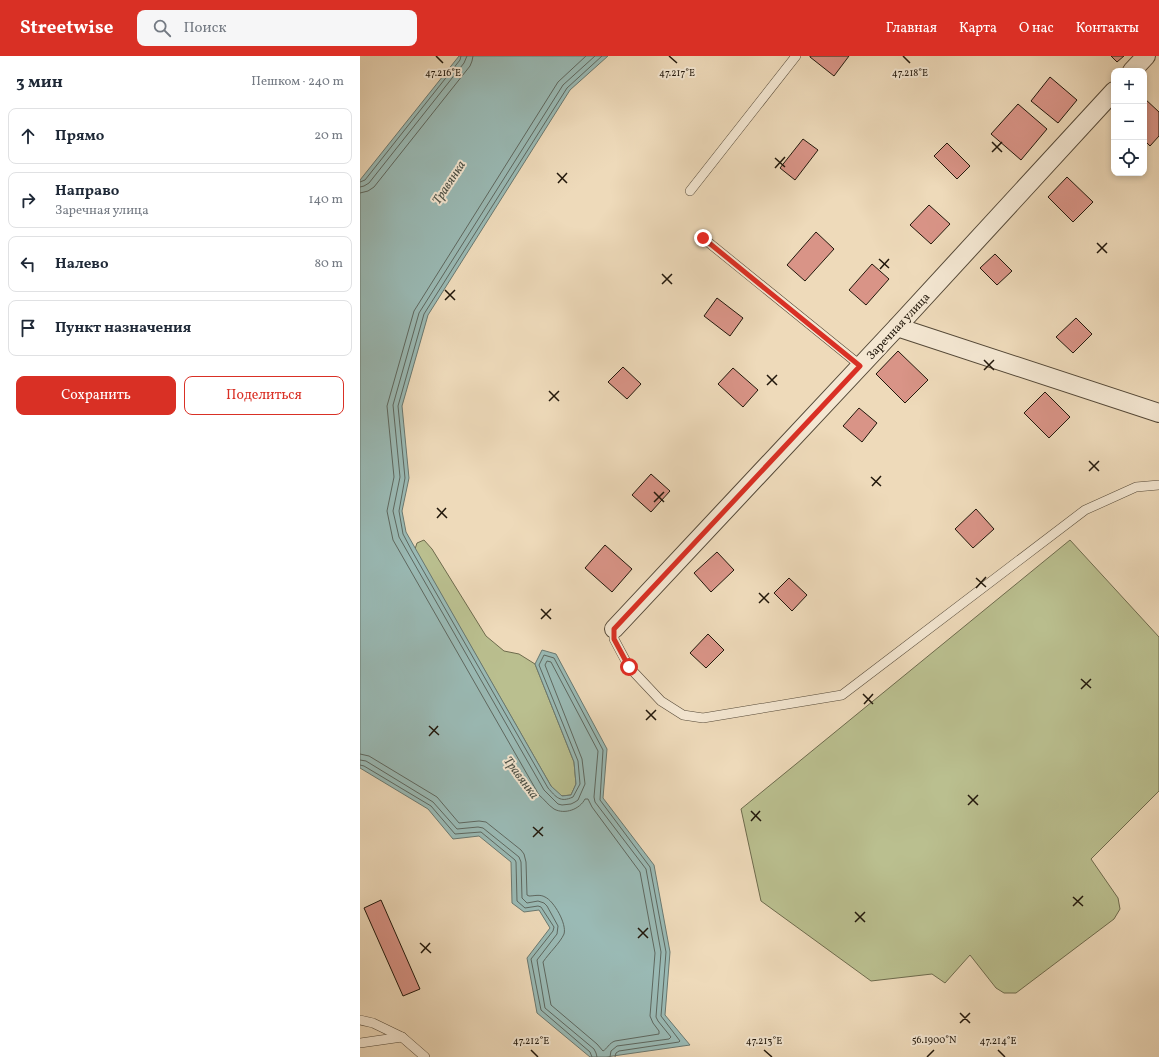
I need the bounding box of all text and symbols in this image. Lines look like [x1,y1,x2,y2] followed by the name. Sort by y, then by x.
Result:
[137,10,417,46] search box
[20,15,113,41] text: Streetwise
[151,17,173,39] icon: search
[183,18,226,39] text: Поиск
[886,19,937,38] text: Главная
[959,19,997,38] text: Карта
[1019,19,1054,38] text: О нас
[1076,19,1139,38] text: Контакты
[425,66,461,80] text: 47.216°E
[659,66,695,80] text: 47.217°E
[892,66,928,80] text: 47.218°E
[1111,68,1147,176] map controls
[1111,68,1147,104] button: +
[16,71,63,94] text: 3 мин
[251,73,344,91] text: Пешком · 240 m
[1111,104,1147,140] button: −
[17,125,39,147] icon: ahead
[55,126,104,147] text: Прямо
[314,127,343,145] text: 20 m
[1111,140,1147,176] button: locate
[429,158,471,209] water label: Травянка
[55,181,119,202] text: Направо
[17,189,39,211] icon: right
[309,191,343,209] text: 140 m
[55,202,149,220] text: Заречная улица
[694,229,712,247] route end
[17,253,39,275] icon: left
[55,254,109,275] text: Налево
[314,255,343,273] text: 80 m
[863,290,934,364] street label: Заречная улица
[17,317,39,339] icon: arrive
[55,318,191,339] text: Пункт назначения
[16,376,176,415] button: Сохранить
[184,376,344,415] button: Поделиться
[620,658,638,676] route start
[498,753,542,803] water label: Травянка
[912,1033,957,1047] text: 56.1900°N
[513,1034,549,1048] text: 47.212°E
[746,1034,782,1048] text: 47.213°E
[980,1034,1016,1048] text: 47.214°E

